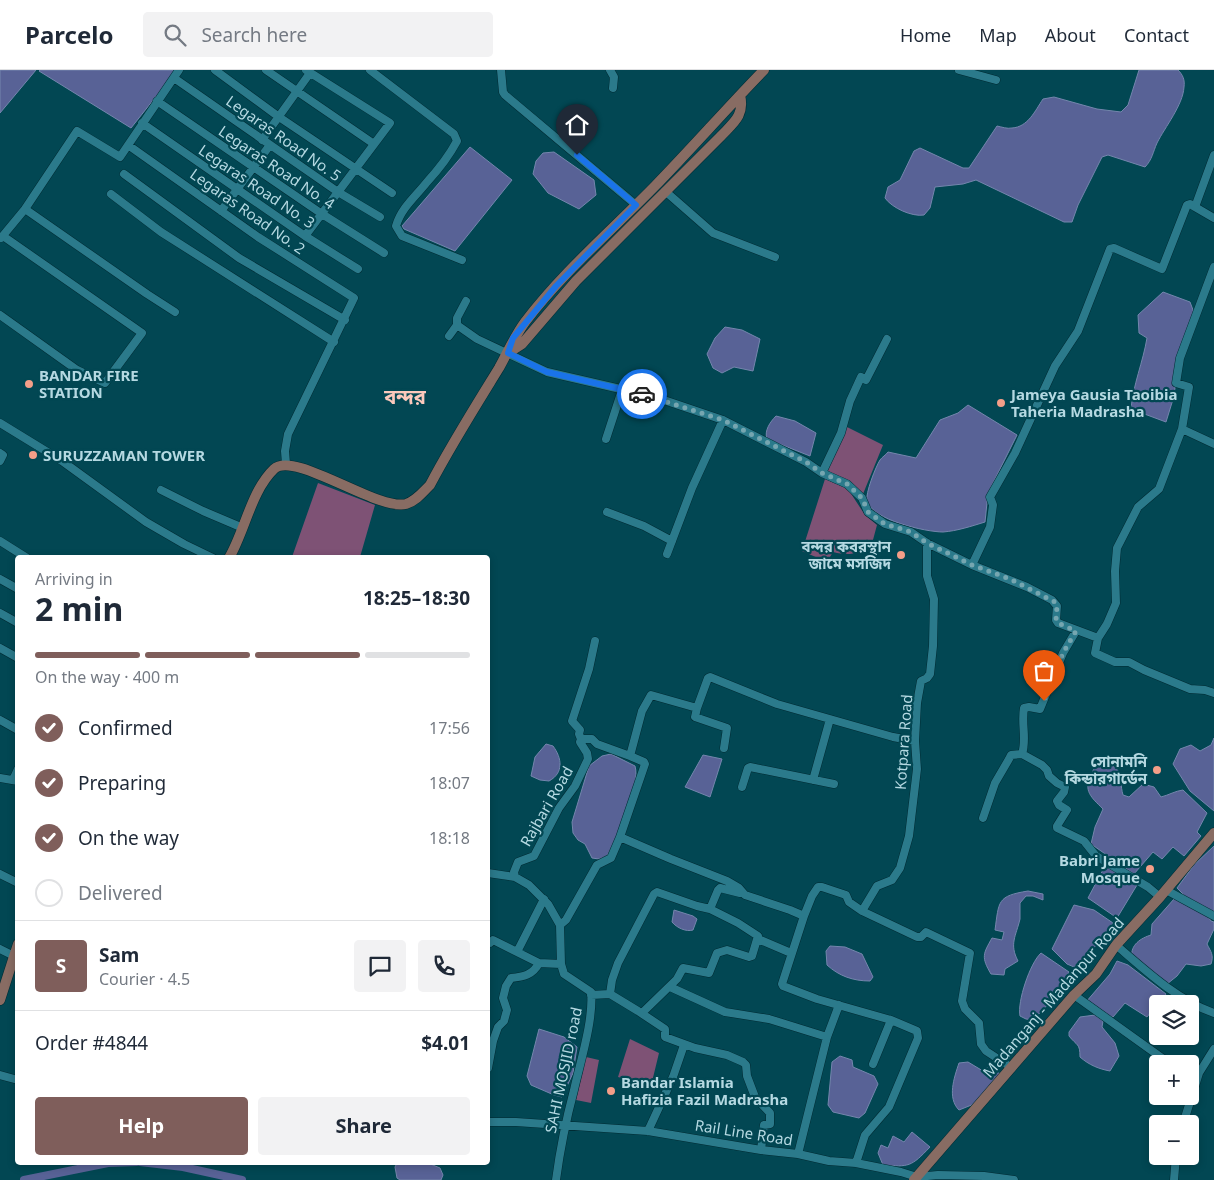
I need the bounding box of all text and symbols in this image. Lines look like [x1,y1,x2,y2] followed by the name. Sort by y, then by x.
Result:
[143,12,493,57] search box
[25,18,113,51] text: Parcelo
[161,21,189,49] icon: search
[201,22,307,48] text: Search here
[900,23,951,47] text: Home
[979,23,1017,47] text: Map
[1045,23,1096,47] text: About
[1124,23,1189,47] text: Contact
[222,91,346,185] street label: Legaras Road No. 5
[556,104,598,155] pin
[563,111,591,139] icon: home
[215,121,339,214] street label: Legaras Road No. 4
[195,140,319,232] street label: Legaras Road No. 3
[186,164,310,258] street label: Legaras Road No. 2
[39,365,139,402] place label: BANDAR FIRE STATION
[617,369,667,419] courier
[23,378,35,390] marker: BANDAR FIRE STATION
[628,380,656,408] icon: car
[383,383,427,410] district label: বন্দর
[1009,384,1177,421] place label: Jameya Gausia Taoibia Taheria Madrasha
[995,397,1007,409] marker: Jameya Gausia Taoibia Taheria Madrasha
[43,445,205,465] place label: SURUZZAMAN TOWER
[27,449,39,461] marker: SURUZZAMAN TOWER
[801,536,892,573] place label: বন্দর কবরস্থান জামে মসজিদ
[895,549,907,561] marker: বন্দর কবরস্থান জামে মসজিদ
[35,568,113,590] text: Arriving in
[363,585,470,611] text: 18:25–18:30
[35,587,123,630] text: 2 min
[1023,650,1065,701] pin
[1030,657,1058,685] icon: bag
[35,666,179,688] text: On the way · 400 m
[890,694,916,790] street label: Kotpara Road
[35,714,63,742] icon: check
[78,715,173,741] text: Confirmed
[429,717,470,739] text: 17:56
[1064,751,1148,788] place label: সোনামনি কিন্ডারগার্ডেন
[515,762,577,850] street label: Rajbari Road
[1151,764,1163,776] marker: সোনামনি কিন্ডারগার্ডেন
[35,769,63,797] icon: check
[78,770,166,796] text: Preparing
[429,772,470,794] text: 18:07
[35,824,63,852] icon: check
[78,825,179,851] text: On the way
[429,827,470,849] text: 18:18
[1059,850,1140,887] place label: Babri Jame Mosque
[1144,863,1156,875] marker: Babri Jame Mosque
[78,880,163,906] text: Delivered
[978,913,1128,1081] street label: Madanganj - Madanpur Road
[354,940,406,992] button: chat
[418,940,470,992] button: phone
[99,942,139,968] text: Sam
[56,953,66,979] text: S
[99,968,190,990] text: Courier · 4.5
[1149,995,1199,1165] map controls
[1149,995,1199,1045] button: layers
[540,1005,586,1135] street label: SAHI MOSJID road
[35,1030,148,1056] text: Order #4844
[421,1030,470,1056] text: $4.01
[1149,1055,1199,1105] button: +
[621,1072,788,1109] place label: Bandar Islamia Hafizia Fazil Madrasha
[605,1085,617,1097] marker: Bandar Islamia Hafizia Fazil Madrasha
[35,1097,248,1155] button: Help
[258,1097,470,1155] button: Share
[694,1114,794,1150] street label: Rail Line Road
[1149,1115,1199,1165] button: −

